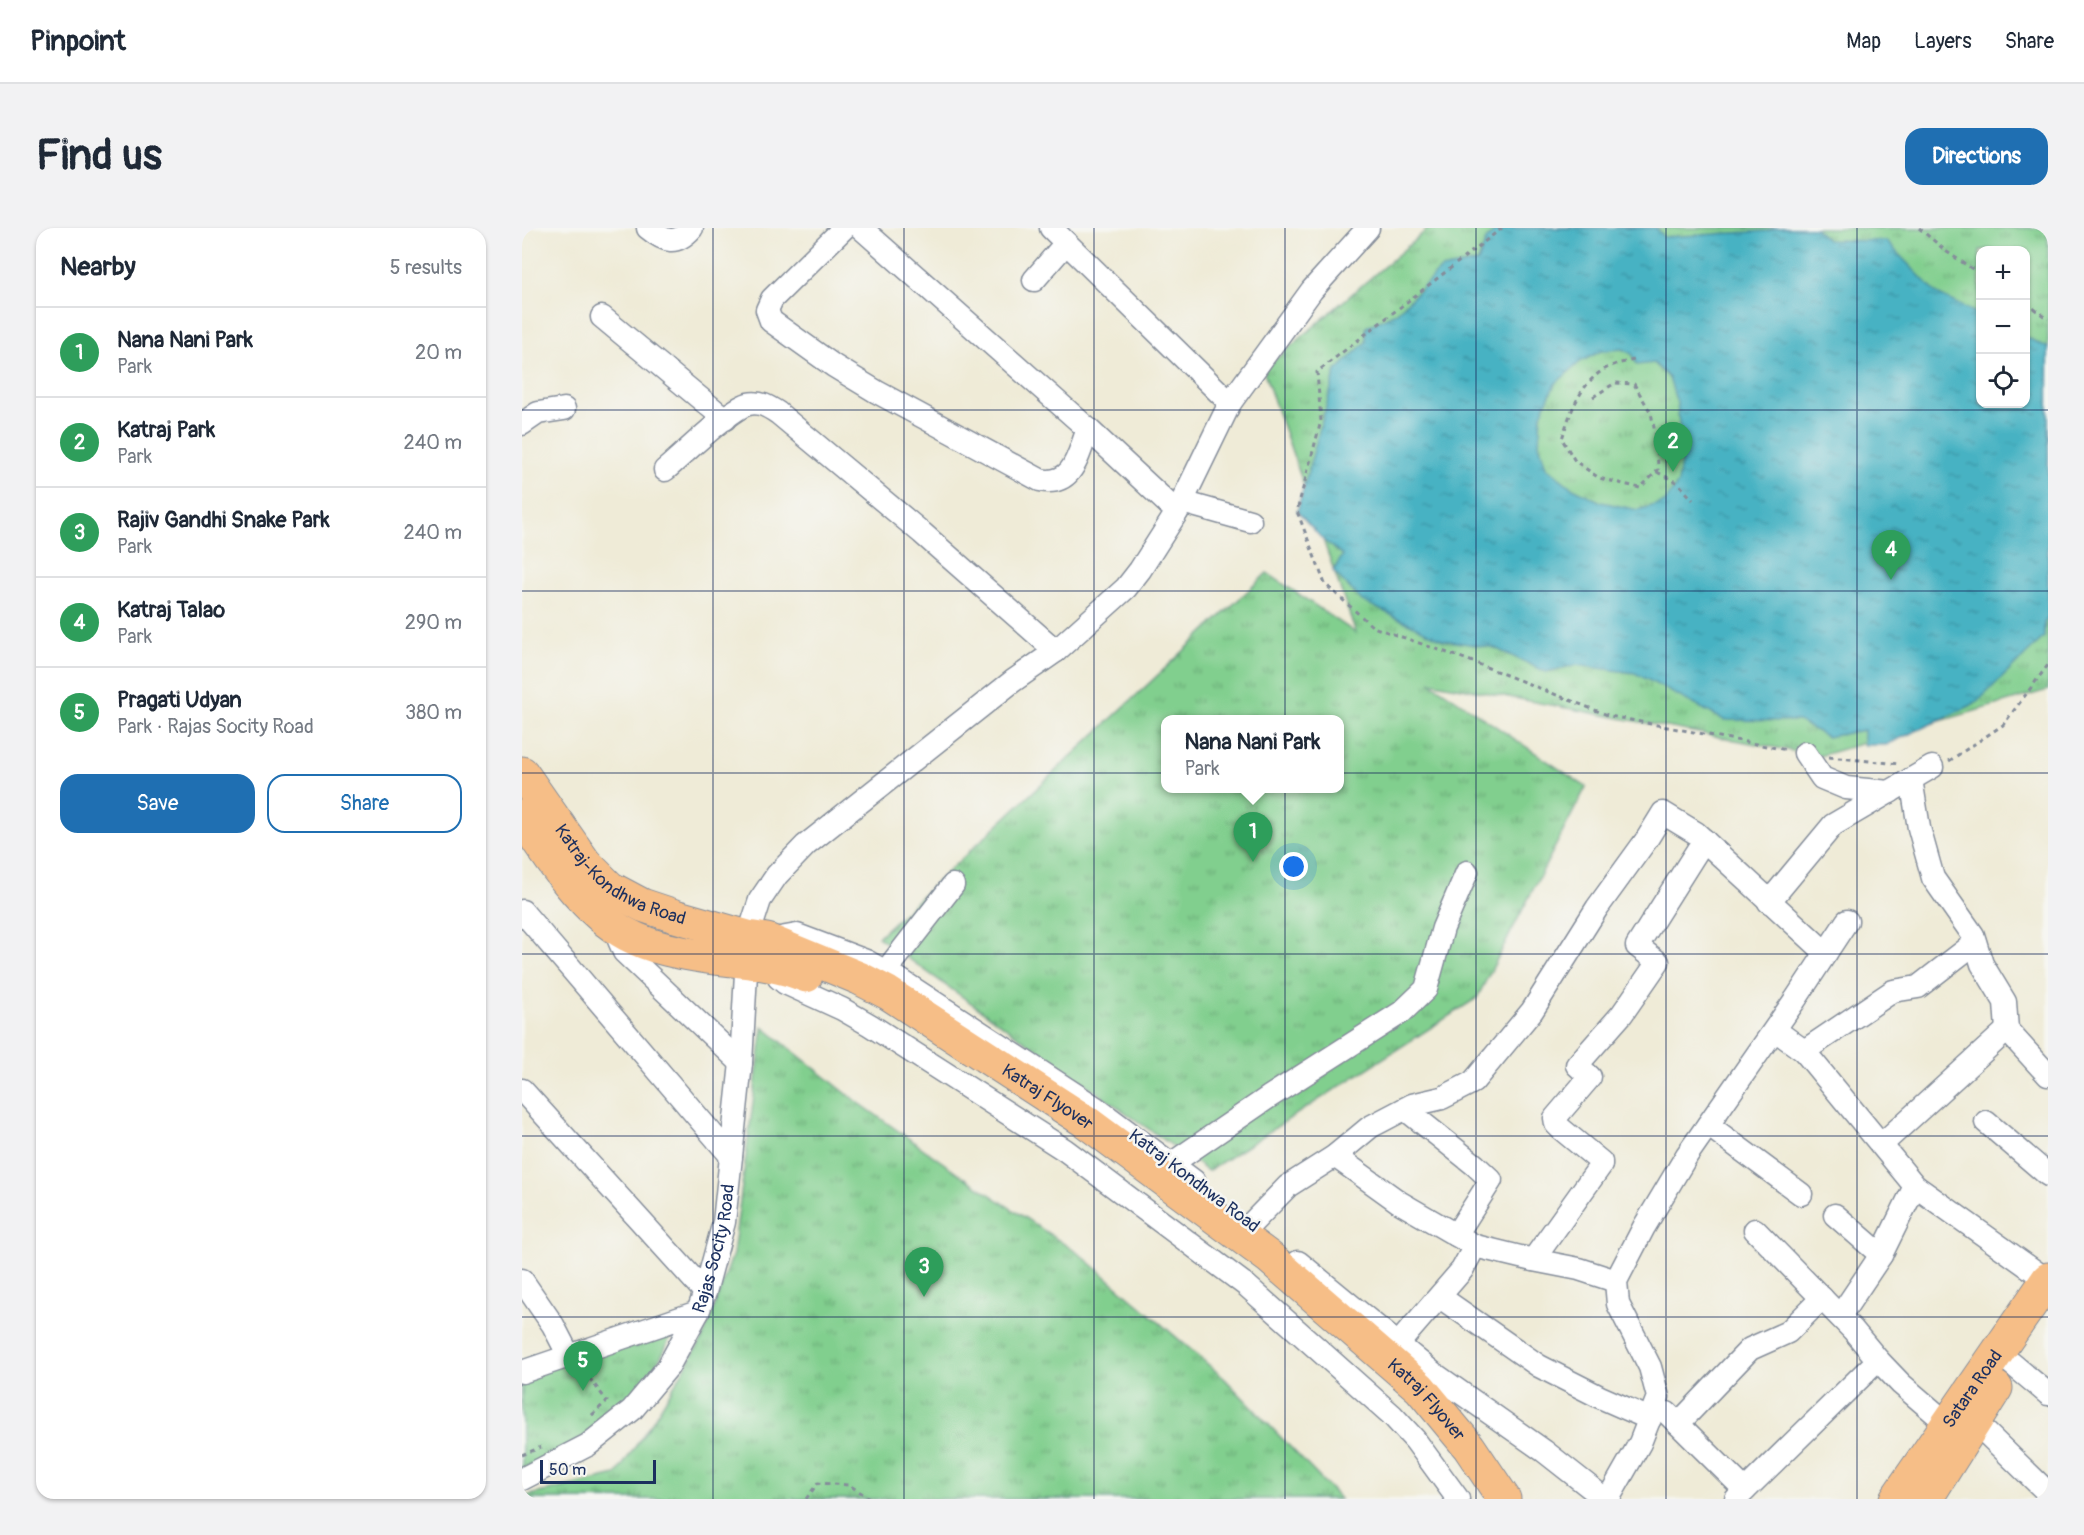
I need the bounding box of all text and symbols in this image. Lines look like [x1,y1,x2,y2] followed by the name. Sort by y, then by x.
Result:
[30,24,126,59] text: Pinpoint
[1846,28,1881,55] text: Map
[1914,28,1972,55] text: Layers
[2005,28,2054,55] text: Share
[1905,128,2048,185] button: Directions
[36,130,162,182] text: Find us
[1976,246,2030,408] map controls
[1976,246,2030,300] button: +
[60,251,136,283] text: Nearby
[390,255,462,280] text: 5 results
[1976,300,2030,354] button: −
[117,326,253,354] text: Nana Nani Park
[76,340,83,365] text: 1
[415,340,462,365] text: 20 m
[117,354,152,379] text: Park
[1976,354,2030,408] button: locate
[117,416,215,444] text: Katraj Park
[1654,422,1692,472] pin: 2
[74,430,85,455] text: 2
[403,430,462,455] text: 240 m
[117,444,152,469] text: Park
[117,506,330,534] text: Rajiv Gandhi Snake Park
[74,520,85,545] text: 3
[403,520,462,545] text: 240 m
[1872,530,1910,580] pin: 4
[117,534,152,559] text: Park
[117,596,225,624] text: Katraj Talao
[74,610,85,635] text: 4
[405,610,462,635] text: 290 m
[117,624,152,649] text: Park
[117,686,242,714] text: Pragati Udyan
[74,700,85,725] text: 5
[405,700,462,725] text: 380 m
[117,714,314,739] text: Park · Rajas Socity Road
[1161,715,1344,793] popup
[1184,728,1321,756] text: Nana Nani Park
[1184,756,1220,781] text: Park
[60,774,255,833] button: Save
[267,774,462,833] button: Share
[1234,812,1272,862] pin: 1
[550,820,689,930] street label: Katraj-Kondhwa Road
[1279,852,1308,881] your location
[997,1059,1099,1135] street label: Katraj Flyover
[1124,1124,1264,1238] street label: Katraj Kondhwa Road
[687,1183,739,1316] street label: Rajas Socity Road
[904,1248,944,1297] pin: 3
[564,1342,602,1391] pin: 5
[1937,1345,2007,1432] street label: Satara Road
[1383,1353,1471,1446] street label: Katraj Flyover
[540,1457,656,1484] scale bar
[549,1460,586,1480] text: 50 m

